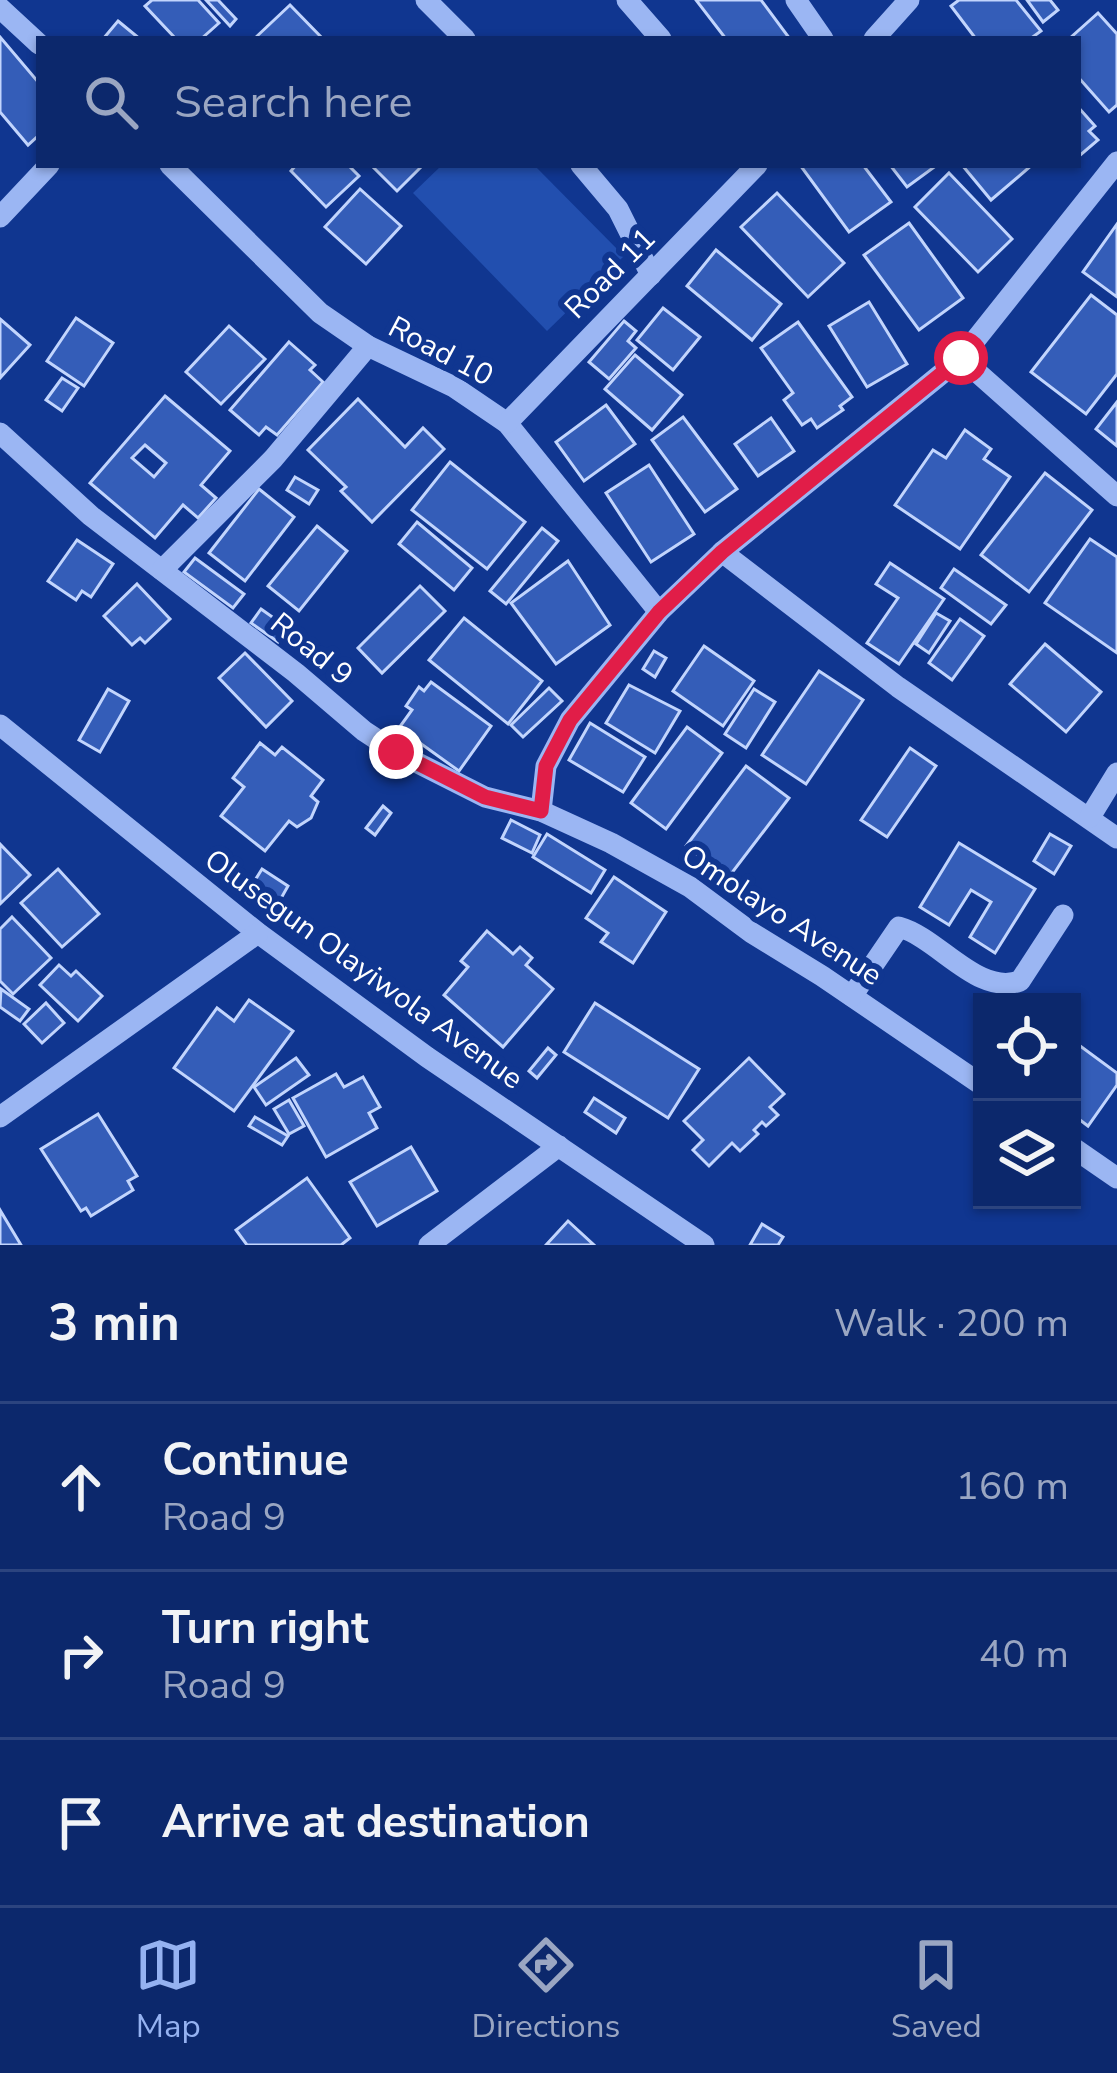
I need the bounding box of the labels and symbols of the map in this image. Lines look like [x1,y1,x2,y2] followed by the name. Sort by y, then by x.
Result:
[556,219,665,328] street label: Road 11
[381,307,501,396] street label: Road 10
[934,331,988,385] route start
[262,603,362,695] street label: Road 9
[369,725,423,779] route end
[673,835,890,996] street label: Omolayo Avenue
[196,840,531,1099] street label: Olusegun Olayiwola Avenue

